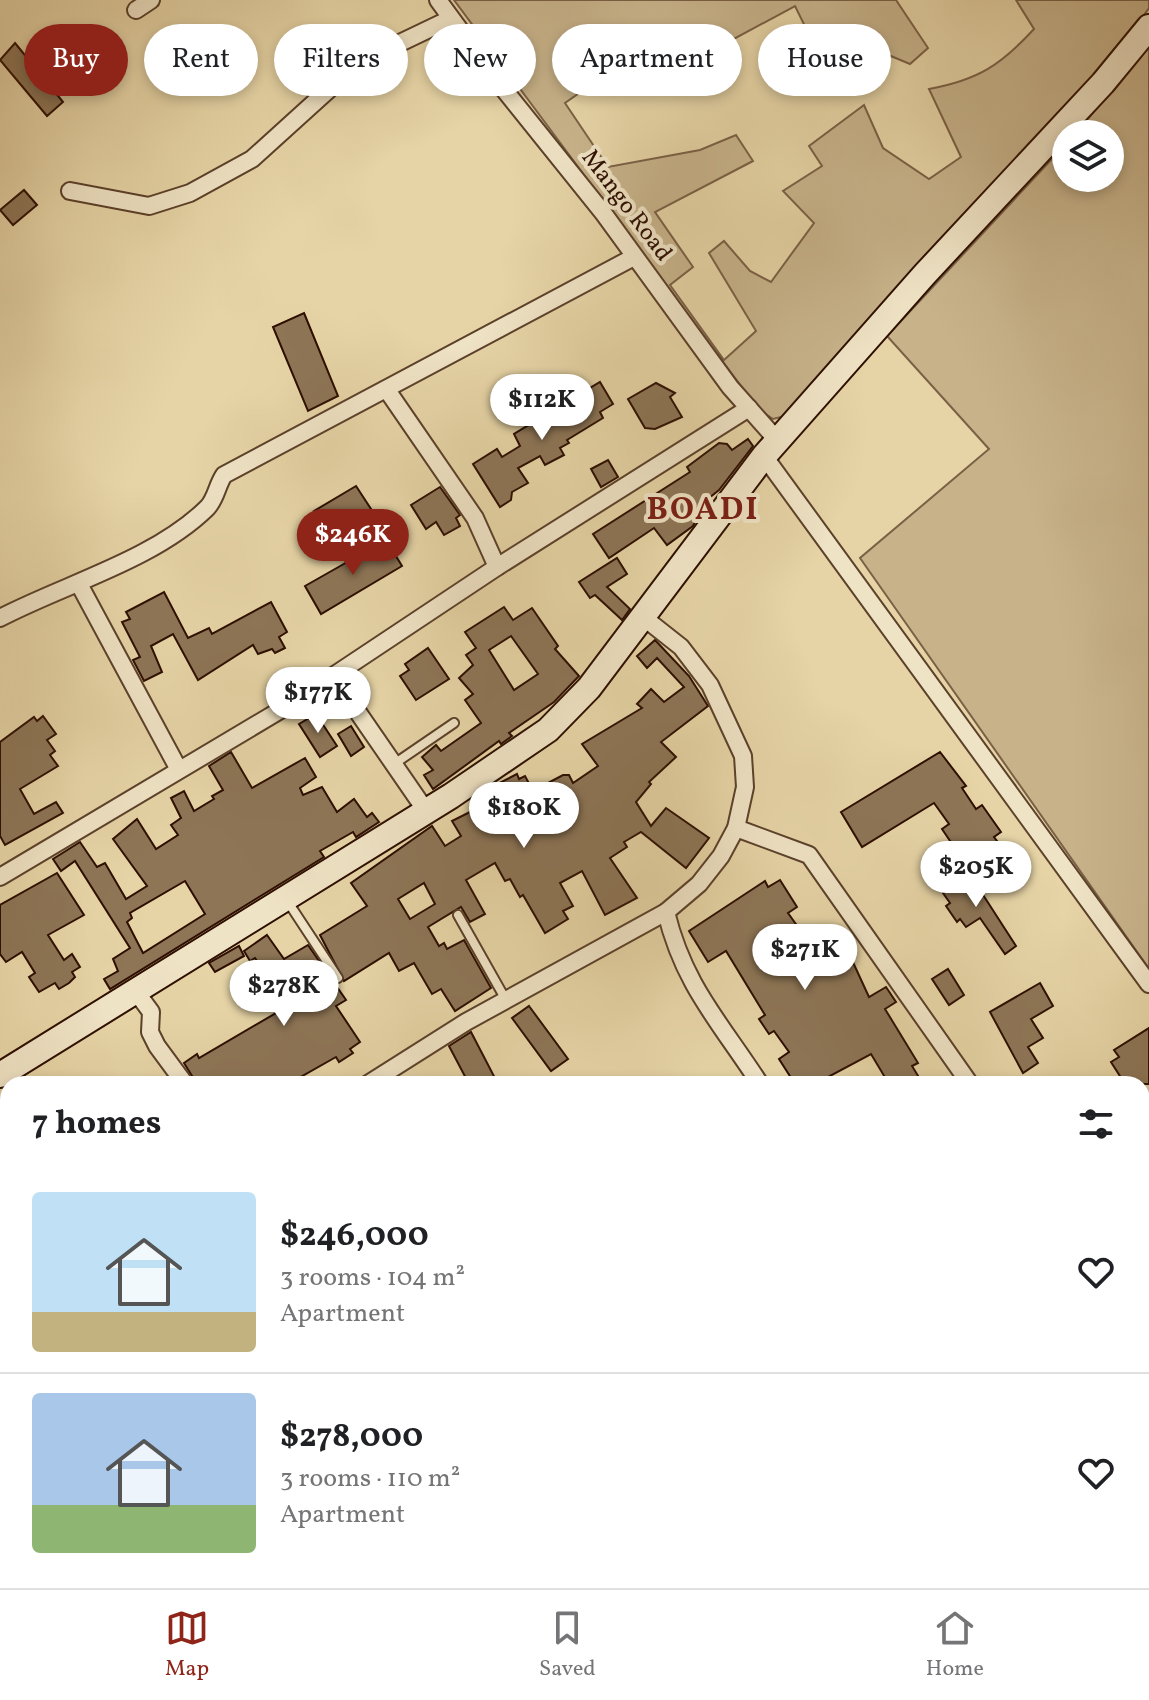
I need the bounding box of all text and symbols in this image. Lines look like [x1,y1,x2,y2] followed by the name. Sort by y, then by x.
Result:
[24,24,128,96] chip: Buy
[144,24,258,96] chip: Rent
[274,24,408,96] chip: Filters
[424,24,536,96] chip: New
[552,24,742,96] chip: Apartment
[758,24,891,96] chip: House
[1052,120,1124,192] map controls
[1052,120,1124,192] button: layers
[573,143,679,269] street label: Mango Road
[486,374,598,442] pin: $112K
[508,382,576,418] text: $112K
[647,489,759,533] district label: BOADI
[297,509,409,577] pin: $246K
[315,517,391,553] text: $246K
[262,667,374,735] pin: $177K
[284,675,352,711] text: $177K
[468,782,580,850] pin: $180K
[487,790,561,826] text: $180K
[920,841,1032,909] pin: $205K
[938,849,1014,885] text: $205K
[749,924,861,992] pin: $271K
[770,932,840,968] text: $271K
[228,960,340,1028] pin: $278K
[248,968,320,1004] text: $278K
[32,1101,161,1148] text: 7 homes
[1074,1102,1118,1146] icon: filters
[280,1213,429,1260] text: $246,000
[96,1224,192,1320] icon: home
[1074,1250,1118,1294] icon: heart
[280,1260,465,1296] text: 3 rooms · 104 m²
[280,1296,405,1332] text: Apartment
[280,1414,423,1461] text: $278,000
[96,1425,192,1521] icon: home
[1074,1451,1118,1495] icon: heart
[280,1461,460,1497] text: 3 rooms · 110 m²
[280,1497,405,1533] text: Apartment
[165,1606,209,1685] tab: Map
[539,1606,596,1685] tab: Saved
[926,1606,984,1685] tab: Home

